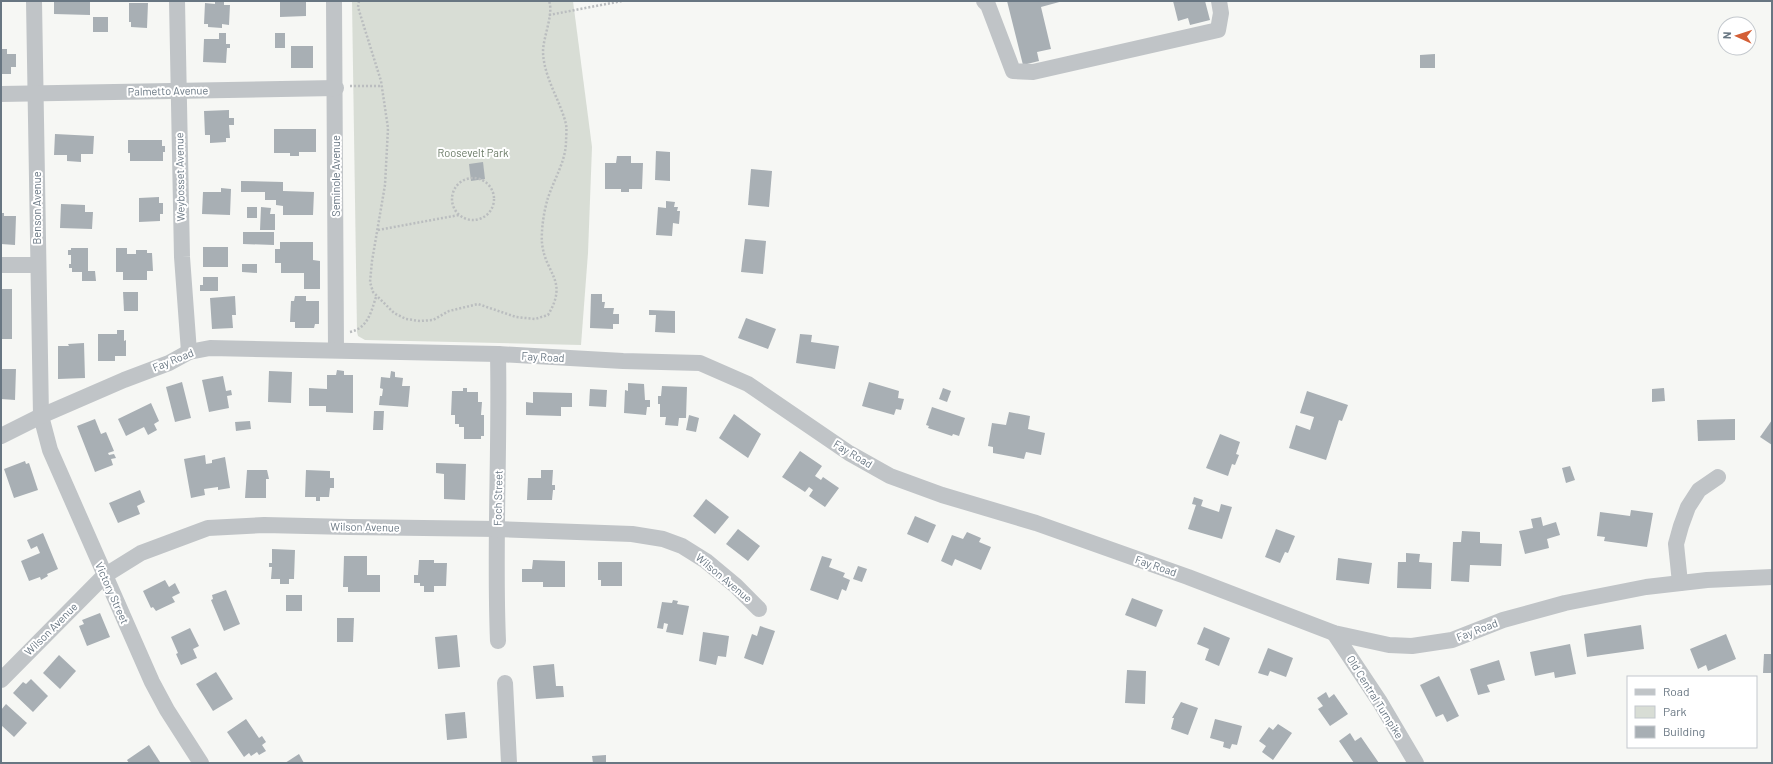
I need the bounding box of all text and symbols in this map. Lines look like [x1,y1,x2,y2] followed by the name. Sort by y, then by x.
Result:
[1717,16,1757,56] north arrow
[1720,31,1733,39] text: N
[128,83,208,98] street label: Palmetto Avenue
[172,132,187,222] street label: Weybosset Avenue
[329,135,342,217] street label: Seminole Avenue
[438,146,509,159] park label: Roosevelt Park
[30,171,43,245] street label: Benson Avenue
[150,345,195,374] street label: Fay Road
[521,349,565,364] street label: Fay Road
[831,437,875,470] street label: Fay Road
[491,470,504,526] street label: Foch Street
[330,519,400,534] street label: Wilson Avenue
[694,550,755,605] street label: Wilson Avenue
[1134,552,1179,579] street label: Fay Road
[93,560,132,626] street label: Victory Street
[22,599,80,658] street label: Wilson Avenue
[1454,616,1499,643] street label: Fay Road
[1344,653,1406,741] street label: Old Central Turnpike
[1627,676,1757,748] legend
[1663,684,1690,698] text: Road
[1663,704,1687,718] text: Park
[1663,724,1705,738] text: Building

